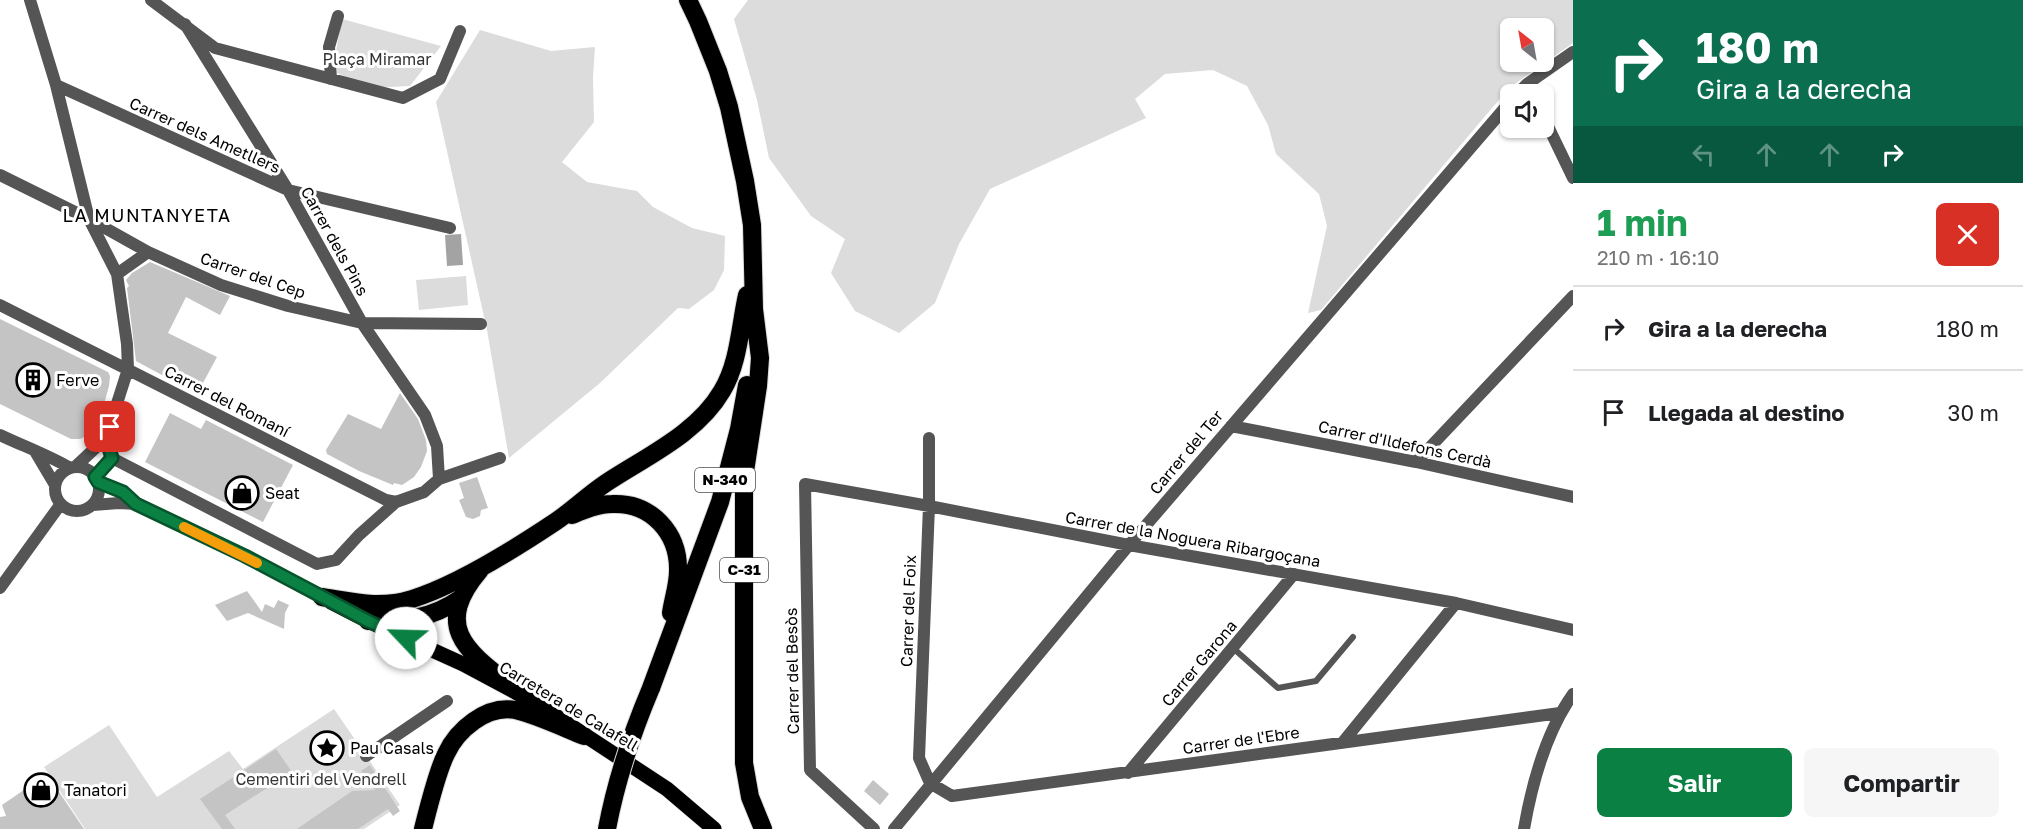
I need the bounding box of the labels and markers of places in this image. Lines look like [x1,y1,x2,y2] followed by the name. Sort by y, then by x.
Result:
[15,362,51,398] building icon: Ferve
[56,370,99,390] place label: Ferve
[84,401,135,452] pin
[224,475,260,511] shop icon: Seat
[265,483,300,503] place label: Seat
[309,730,345,766] place icon: Pau Casals
[350,738,434,758] place label: Pau Casals
[23,772,59,808] shop icon: Tanatori
[64,780,127,800] place label: Tanatori

